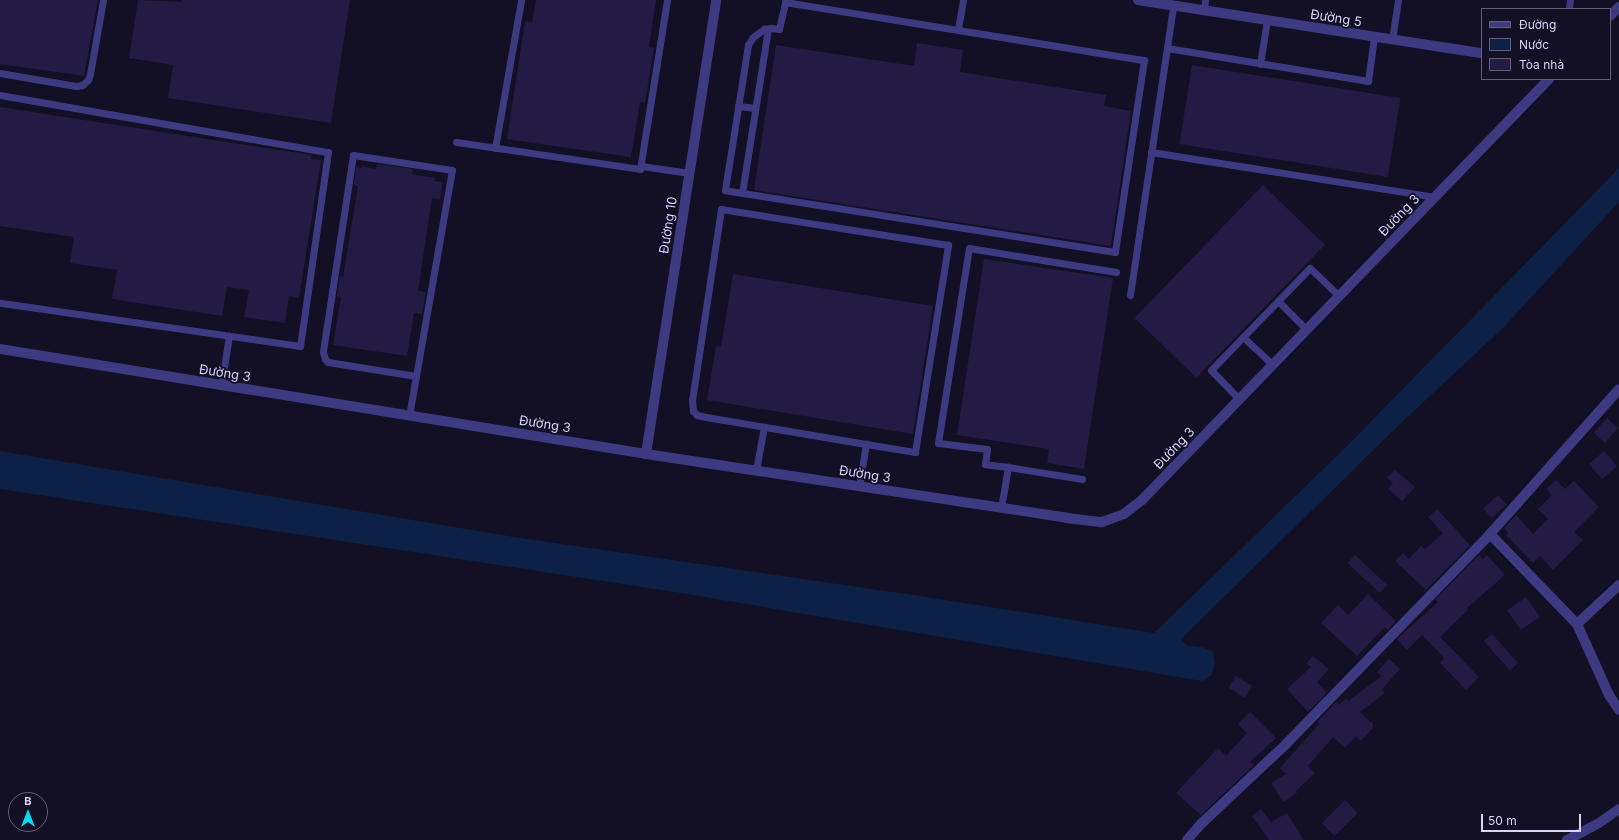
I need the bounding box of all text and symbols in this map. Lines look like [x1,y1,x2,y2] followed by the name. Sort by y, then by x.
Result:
[1309,6,1363,30] street label: Đường 5
[1481,8,1611,80] legend
[1519,17,1556,32] text: Đường
[1519,37,1549,52] text: Nước
[1519,57,1564,72] text: Tòa nhà
[1375,191,1423,239] street label: Đường 3
[656,195,680,255] street label: Đường 10
[198,361,252,385] street label: Đường 3
[518,412,572,436] street label: Đường 3
[1150,424,1198,472] street label: Đường 3
[838,462,892,486] street label: Đường 3
[8,792,48,832] north arrow
[24,794,32,808] text: B
[1483,806,1583,832] scale bar
[1488,813,1517,828] text: 50 m

